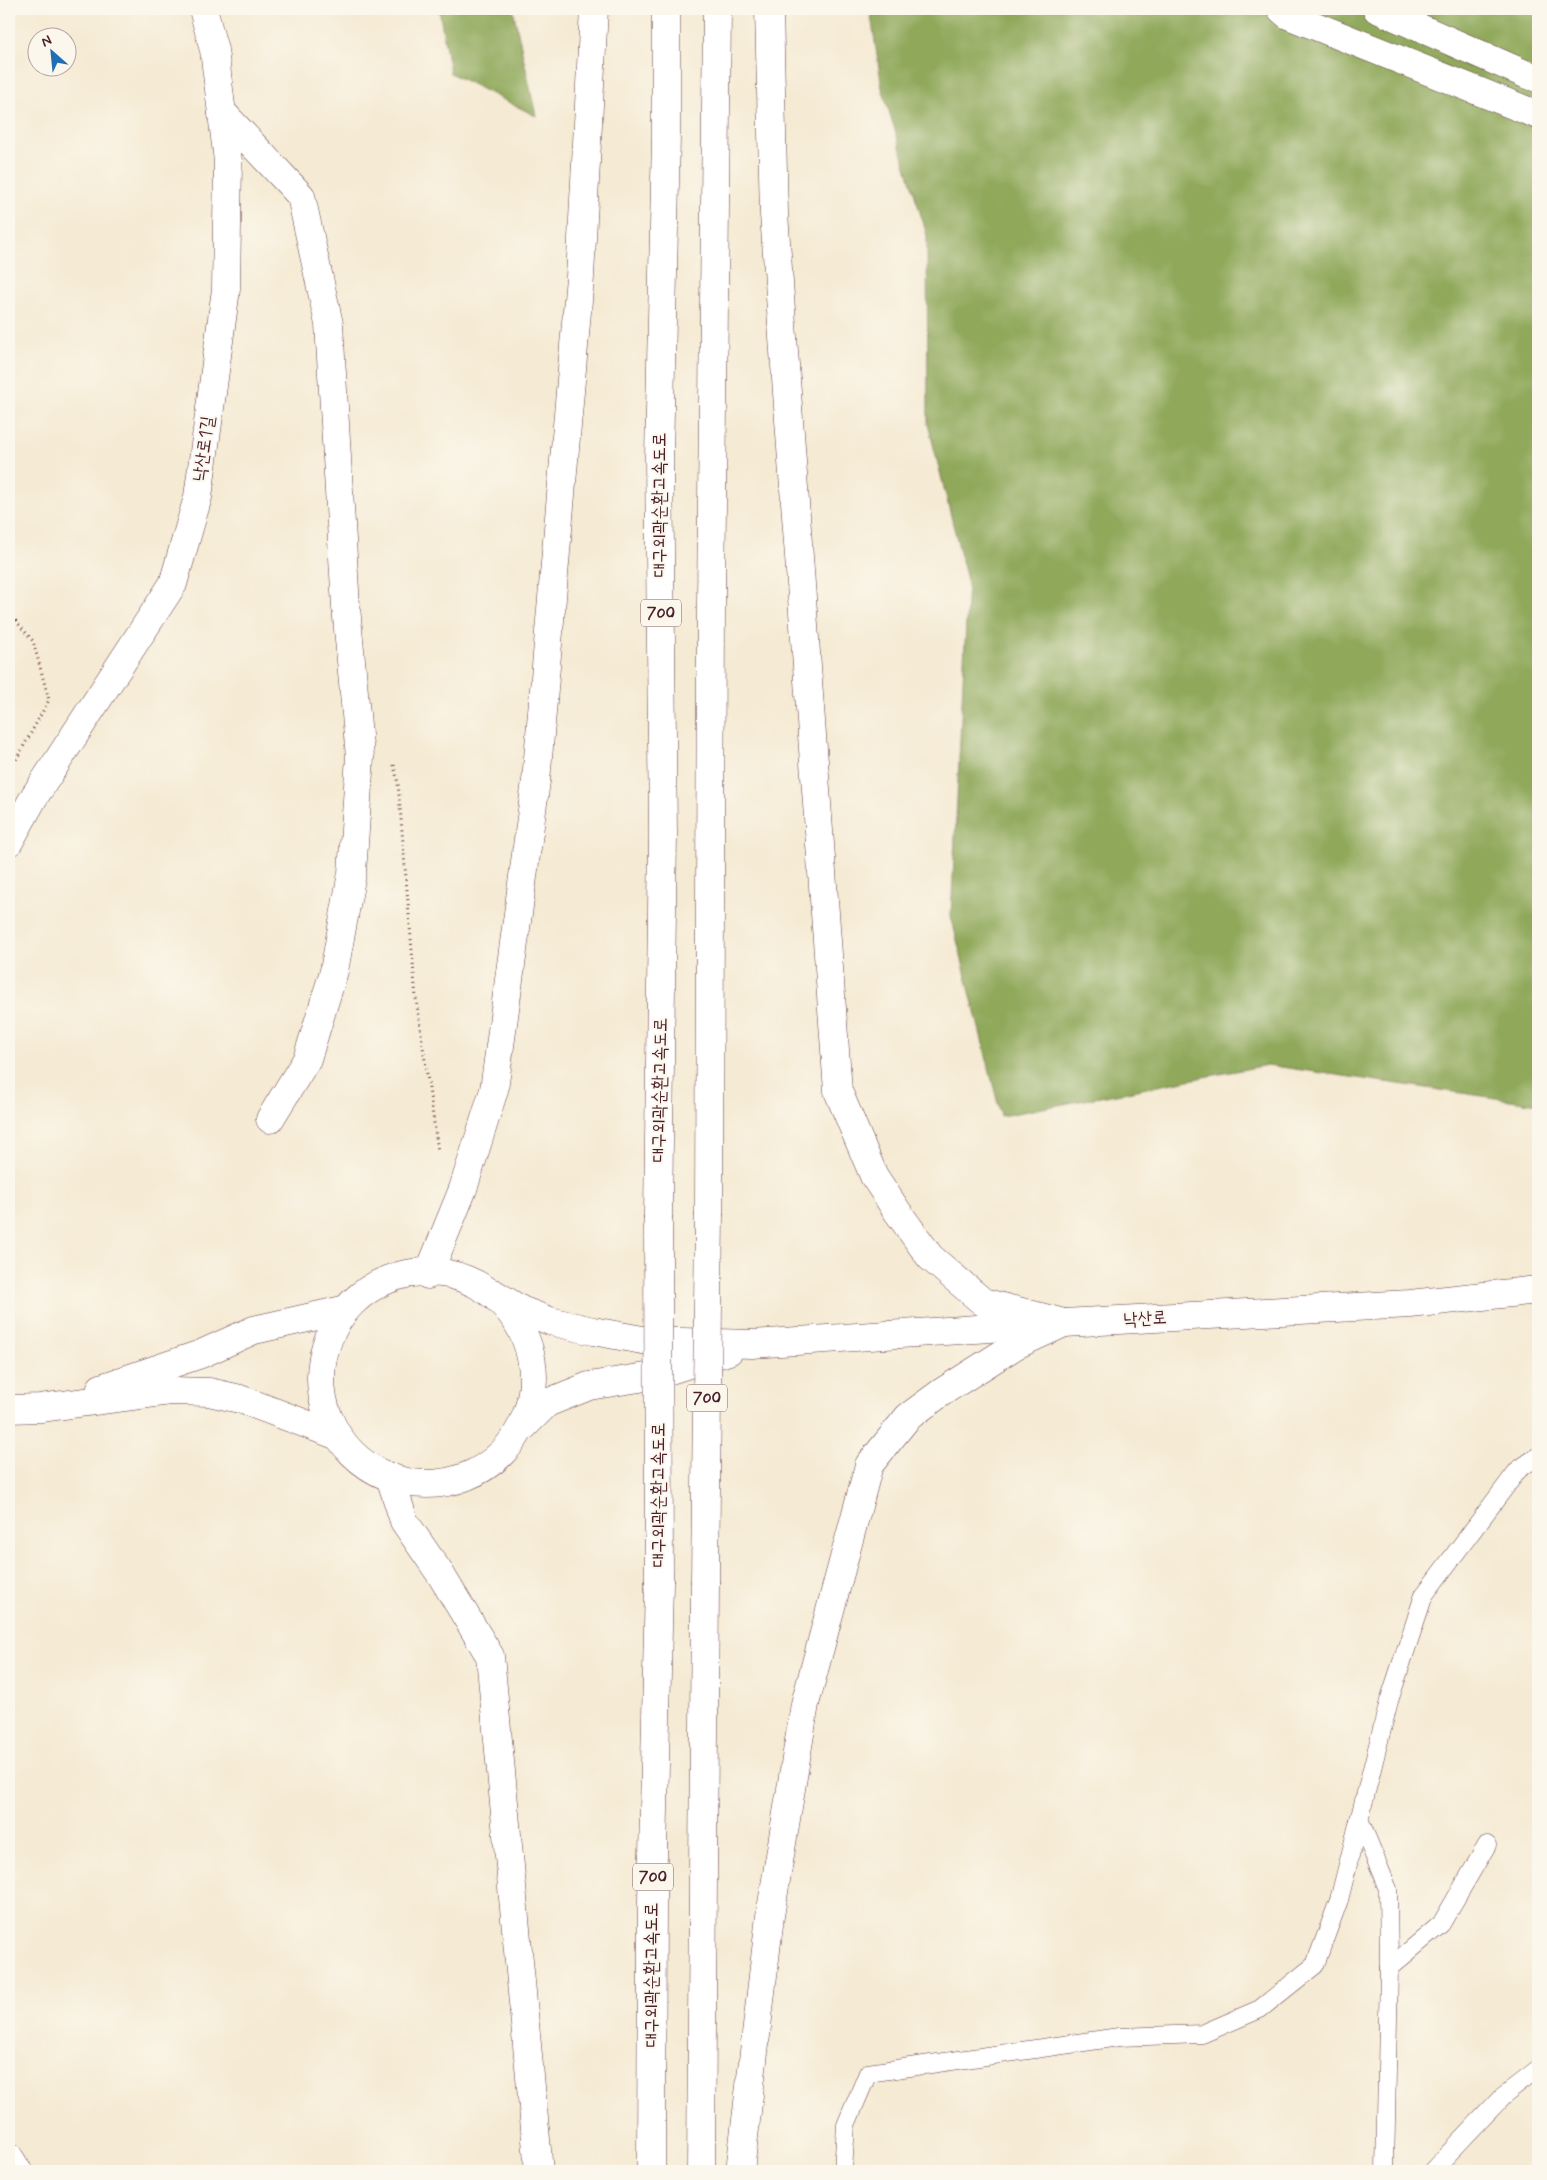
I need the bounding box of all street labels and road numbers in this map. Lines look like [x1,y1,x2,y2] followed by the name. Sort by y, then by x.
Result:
[188,414,221,483] street label: 낙산로1길
[648,433,672,577] street label: 대구외곽순환고속도로
[641,600,681,626] road number: 700
[647,1017,673,1163] street label: 대구외곽순환고속도로
[1123,1306,1167,1332] street label: 낙산로
[687,1385,727,1412] road number: 700
[647,1423,671,1567] street label: 대구외곽순환고속도로
[633,1864,673,1890] road number: 700
[640,1903,664,2047] street label: 대구외곽순환고속도로

